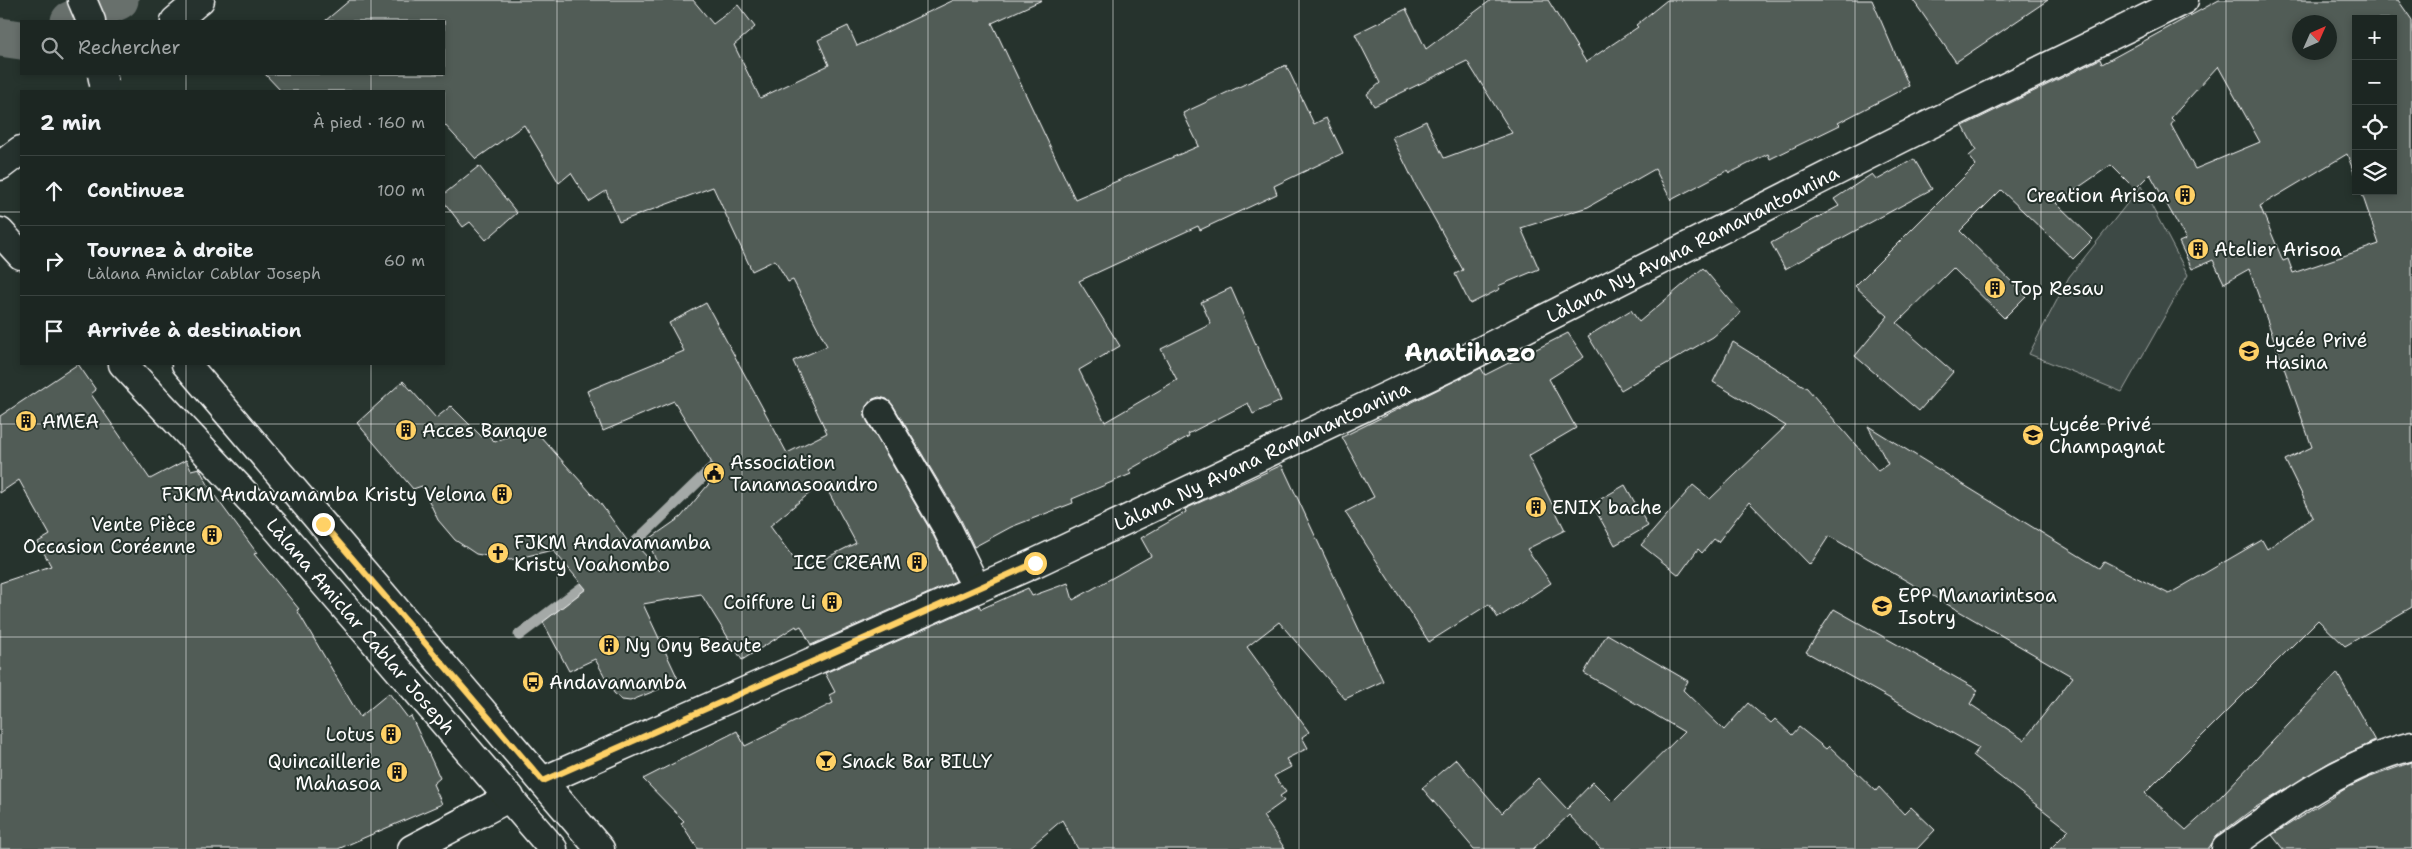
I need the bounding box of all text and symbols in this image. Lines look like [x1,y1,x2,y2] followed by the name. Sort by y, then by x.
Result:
[2292,15,2337,60] north arrow
[2352,15,2397,195] map controls
[2352,15,2397,60] button: +
[20,20,445,75] search box
[38,34,66,62] icon: search
[78,35,181,60] text: Rechercher
[2352,60,2397,105] button: −
[2352,105,2397,150] button: locate
[40,109,101,137] text: 2 min
[313,112,425,133] text: À pied · 160 m
[2352,150,2397,195] button: layers
[1542,159,1843,328] street label: Làlana Ny Avana Ramanantoanina
[40,177,68,205] icon: ahead
[87,178,185,203] text: Continuez
[377,180,425,201] text: 100 m
[2026,183,2169,208] place label: Creation Arisoa
[2173,183,2197,207] building icon: Creation Arisoa
[2186,237,2210,261] building icon: Atelier Arisoa
[2214,237,2342,262] place label: Atelier Arisoa
[87,238,254,263] text: Tournez à droite
[40,247,68,275] icon: right
[384,250,425,271] text: 60 m
[87,263,321,284] text: Làlana Amiclar Cablar Joseph
[1983,276,2007,300] building icon: Top Resau
[2011,276,2104,301] place label: Top Resau
[40,317,68,345] icon: arrive
[87,318,301,343] text: Arrivée à destination
[2265,328,2367,375] place label: Lycée Privé Hasina
[1404,337,1536,369] district label: Anatihazo
[2237,339,2261,363] school or university icon: Lycée Privé Hasina
[1110,375,1414,536] street label: Làlana Ny Avana Ramanantoanina
[14,409,38,433] building icon: AMEA
[42,409,99,434] place label: AMEA
[2049,412,2166,459] place label: Lycée Privé Champagnat
[394,418,418,442] building icon: Acces Banque
[422,418,548,443] place label: Acces Banque
[2021,423,2045,447] school or university icon: Lycée Privé Champagnat
[730,450,878,497] place label: Association Tanamasoandro
[702,461,726,485] public building icon: Association Tanamasoandro
[161,482,486,507] place label: FJKM Andavamamba Kristy Velona
[490,482,514,506] building icon: FJKM Andavamamba Kristy Velona
[1524,495,1548,519] building icon: ENIX bache
[1552,495,1662,520] place label: ENIX bache
[23,512,196,559] place label: Vente Pièce Occasion Coréenne
[261,512,461,740] street label: Làlana Amiclar Cablar Joseph
[312,513,335,536] route end
[200,523,224,547] building icon: Vente Pièce Occasion Coréenne
[514,530,711,577] place label: FJKM Andavamamba Kristy Voahombo
[486,541,510,565] church icon: FJKM Andavamamba Kristy Voahombo
[794,550,901,575] place label: ICE CREAM
[905,550,929,574] building icon: ICE CREAM
[1024,552,1047,575] route start
[1898,583,2057,630] place label: EPP Manarintsoa Isotry
[723,590,816,615] place label: Coiffure Li
[820,590,844,614] building icon: Coiffure Li
[1870,594,1894,618] school or university icon: EPP Manarintsoa Isotry
[597,633,621,657] building icon: Ny Ony Beaute
[625,633,762,658] place label: Ny Ony Beaute
[521,670,545,694] bus stop icon: Andavamamba
[549,670,687,695] place label: Andavamamba
[326,722,375,747] place label: Lotus
[379,722,403,746] building icon: Lotus
[268,749,381,796] place label: Quincaillerie Mahasoa
[814,749,838,773] bar icon: Snack Bar BILLY
[842,749,993,774] place label: Snack Bar BILLY
[385,760,409,784] building icon: Quincaillerie Mahasoa

